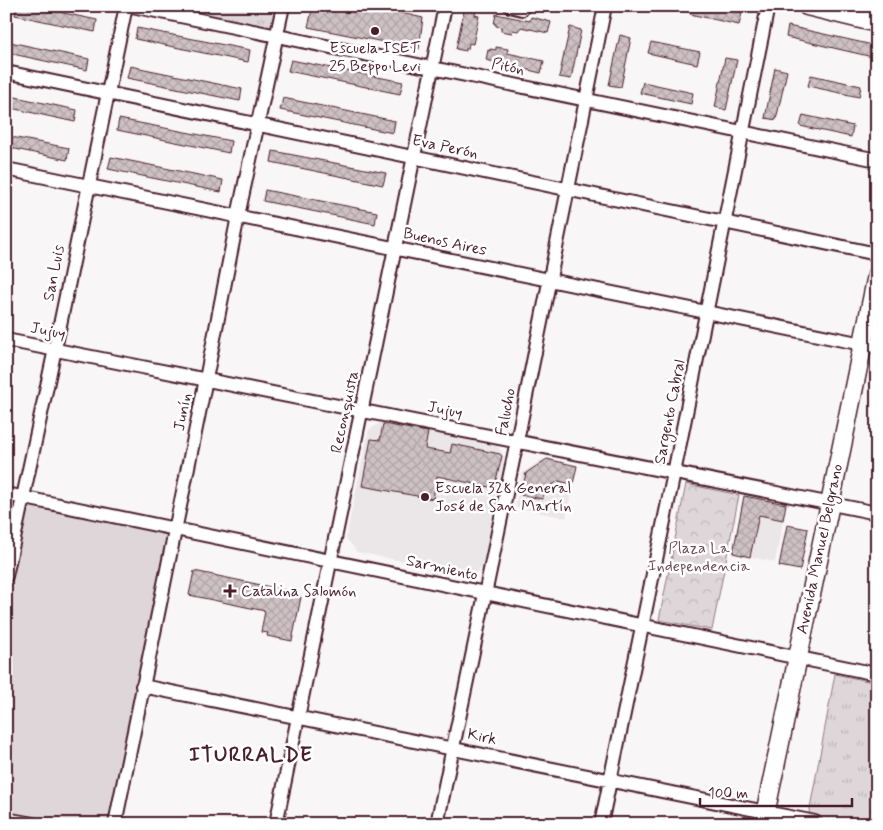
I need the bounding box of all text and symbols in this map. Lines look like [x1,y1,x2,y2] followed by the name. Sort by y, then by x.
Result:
[369,25,381,37] marker: Escuela ISET 25 Beppo Levi
[329,38,422,77] place label: Escuela ISET 25 Beppo Levi
[489,53,527,81] street label: Pitón
[410,130,480,164] street label: Eva Perón
[401,223,489,261] street label: Buenos Aires
[38,243,70,303] street label: San Luis
[29,317,67,345] street label: Jujuy
[650,358,691,466] street label: Sargento Cabral
[326,369,364,455] street label: Reconquista
[491,386,521,438] street label: Falucho
[169,391,197,433] street label: Junín
[426,396,464,424] street label: Jujuy
[792,462,849,636] street label: Avenida Manuel Belgrano
[435,478,571,517] place label: Escuela 328 General José de San Martín
[419,491,431,503] marker: Escuela 328 General José de San Martín
[648,538,750,577] park label: Plaza La Independencia
[404,550,480,586] street label: Sarmiento
[241,581,356,602] place label: Catalina Salomón
[223,584,237,598] marker: Catalina Salomón
[465,724,499,750] street label: Kirk
[189,741,313,769] district label: ITURRALDE
[700,775,853,807] scale bar
[708,784,748,804] text: 100 m

